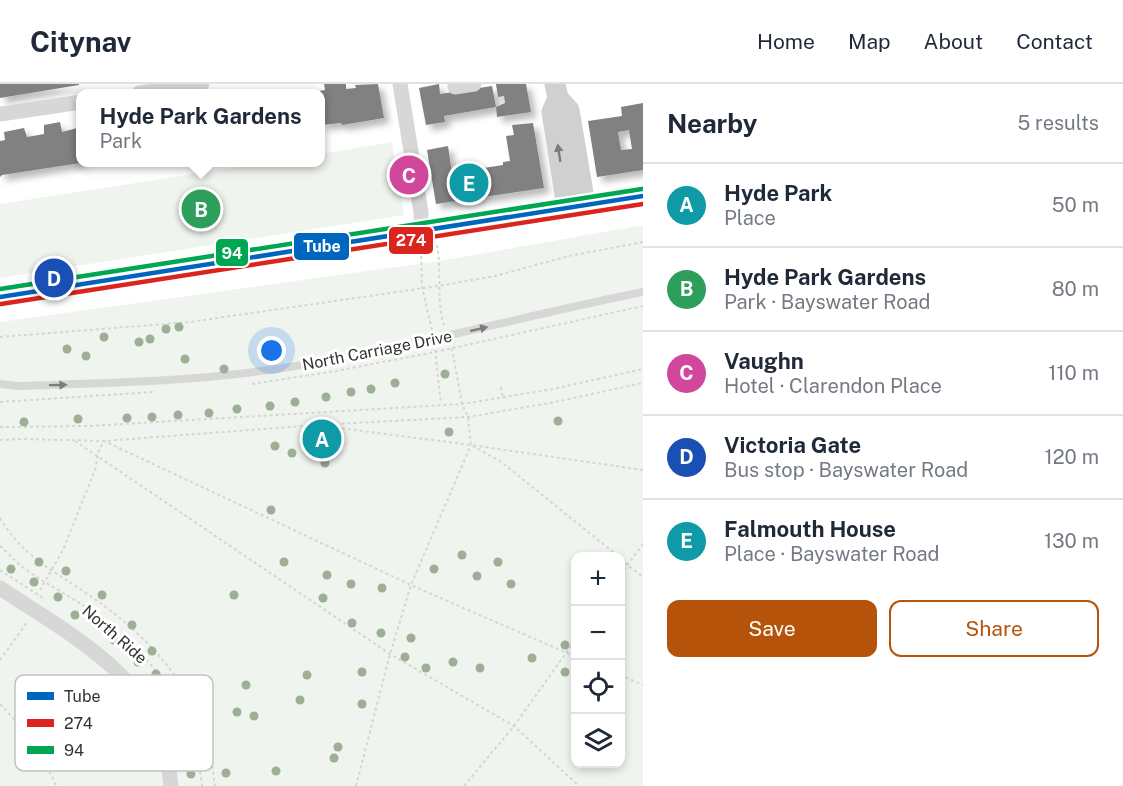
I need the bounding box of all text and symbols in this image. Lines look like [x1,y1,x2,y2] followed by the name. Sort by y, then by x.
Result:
[30,25,131,58] text: Citynav
[757,29,815,54] text: Home
[848,29,891,54] text: Map
[924,29,983,54] text: About
[1016,29,1093,54] text: Contact
[76,89,325,167] popup
[99,103,302,129] text: Hyde Park Gardens
[667,108,757,139] text: Nearby
[1017,111,1099,135] text: 5 results
[99,129,142,153] text: Park
[554,143,563,162] one-way arrow
[390,152,428,197] pin: C
[450,160,488,206] pin: E
[724,180,832,206] text: Hyde Park
[182,186,220,232] pin: B
[679,193,694,217] text: A
[1052,193,1099,217] text: 50 m
[724,206,776,230] text: Place
[388,226,434,255] line badge: 274
[396,231,427,250] text: 274
[293,232,350,261] line badge: Tube
[303,237,341,256] text: Tube
[215,238,249,267] line badge: 94
[222,244,243,263] text: 94
[34,256,74,300] pin: D
[724,264,926,290] text: Hyde Park Gardens
[680,277,693,301] text: B
[1052,277,1099,301] text: 80 m
[724,290,930,314] text: Park · Bayswater Road
[470,324,489,333] one-way arrow
[301,327,454,374] street label: North Carriage Drive
[257,336,286,365] your location
[724,348,804,374] text: Vaughn
[679,361,694,385] text: C
[1048,361,1099,385] text: 110 m
[724,374,942,398] text: Hotel · Clarendon Place
[49,380,68,390] one-way arrow
[302,416,342,462] pin: A
[724,432,861,458] text: Victoria Gate
[679,445,694,469] text: D
[1045,445,1099,469] text: 120 m
[724,458,968,482] text: Bus stop · Bayswater Road
[724,516,896,542] text: Falmouth House
[680,529,693,553] text: E
[1044,529,1099,553] text: 130 m
[724,542,940,566] text: Place · Bayswater Road
[571,552,625,768] map controls
[571,552,625,606] button: +
[667,600,877,657] button: Save
[889,600,1099,657] button: Share
[78,601,151,668] street label: North Ride
[571,606,625,660] button: −
[571,660,625,714] button: locate
[15,675,213,771] legend
[64,687,101,706] text: Tube
[64,714,93,733] text: 274
[571,714,625,768] button: layers
[64,741,84,760] text: 94

